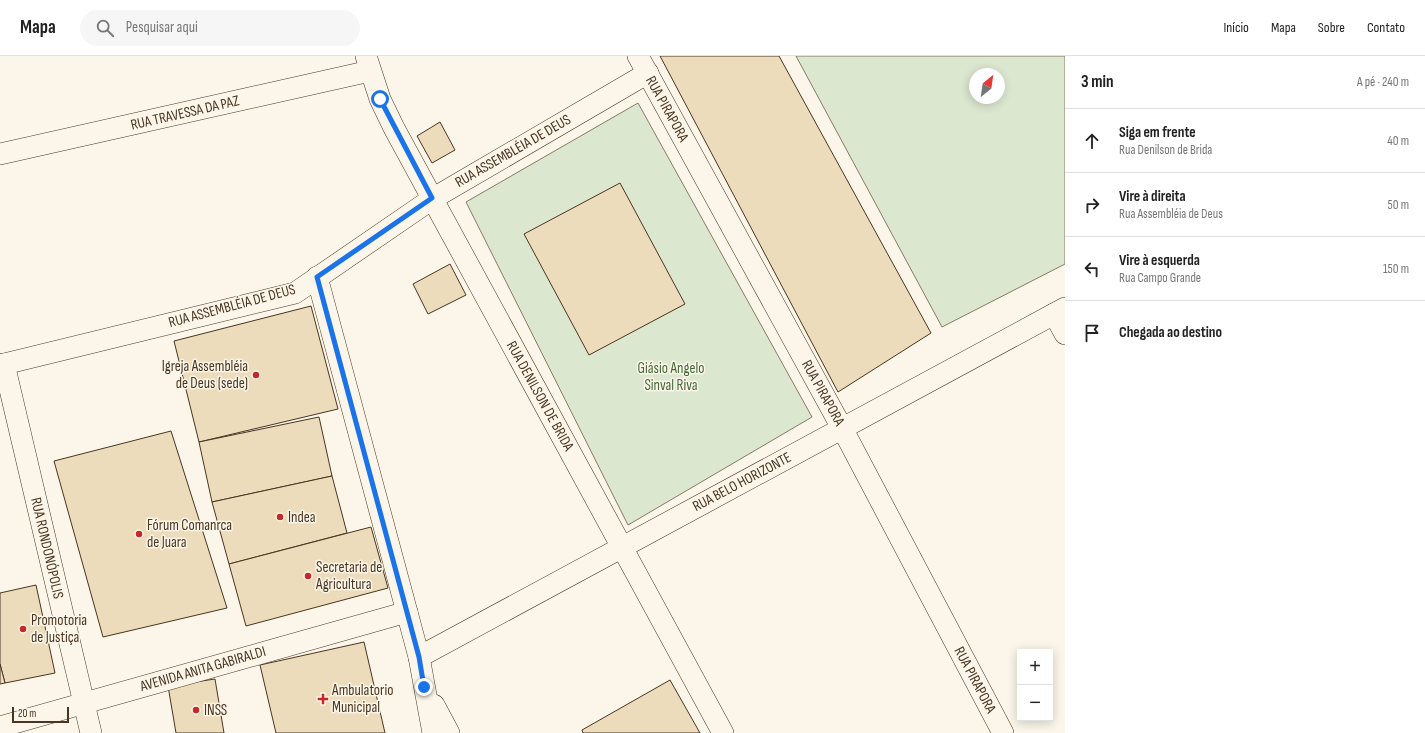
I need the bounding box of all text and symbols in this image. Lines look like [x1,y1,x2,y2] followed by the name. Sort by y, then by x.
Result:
[80,10,360,46] search box
[20,16,56,39] text: Mapa
[94,17,116,39] icon: search
[126,18,198,37] text: Pesquisar aqui
[1223,19,1249,36] text: Início
[1271,19,1296,36] text: Mapa
[1318,19,1345,36] text: Sobre
[1367,19,1405,36] text: Contato
[969,68,1005,104] north arrow
[1081,72,1114,92] text: 3 min
[641,73,693,146] street label: RUA PIRAPORA
[1357,74,1409,90] text: A pé · 240 m
[371,90,389,108] route start
[129,91,241,135] street label: RUA TRAVESSA DA PAZ
[452,110,574,192] street label: RUA ASSEMBLÉIA DE DEUS
[1119,123,1196,142] text: Siga em frente
[1081,130,1103,152] icon: ahead
[1387,133,1409,149] text: 40 m
[1119,142,1212,158] text: Rua Denilson de Brida
[1119,187,1186,206] text: Vire à direita
[1081,194,1103,216] icon: right
[1388,197,1409,213] text: 50 m
[1119,206,1223,222] text: Rua Assembléia de Deus
[1119,251,1200,270] text: Vire à esquerda
[1081,258,1103,280] icon: left
[1383,261,1409,277] text: 150 m
[1119,270,1201,286] text: Rua Campo Grande
[166,280,298,332] street label: RUA ASSEMBLÉIA DE DEUS
[1081,322,1103,344] icon: arrive
[1119,323,1222,342] text: Chegada ao destino
[502,338,578,455] street label: RUA DENILSON DE BRIDA
[162,357,248,393] place label: Igreja Assembléia de Deus (sede)
[797,357,849,430] street label: RUA PIRAPORA
[638,359,704,395] park label: Giásio Angelo Sinval Riva
[251,370,261,380] marker: Igreja Assembléia de Deus (sede)
[689,448,795,516] street label: RUA BELO HORIZONTE
[26,495,68,601] street label: RUA RONDONÓPOLIS
[288,508,316,527] place label: Indea
[275,512,285,522] marker: Indea
[147,516,232,552] place label: Fórum Comanrca de Juara
[134,529,144,539] marker: Fórum Comanrca de Juara
[315,558,382,594] place label: Secretaria de Agricultura
[303,571,313,581] marker: Secretaria de Agricultura
[31,611,87,647] place label: Promotoria de Justiça
[18,624,28,634] marker: Promotoria de Justiça
[137,642,268,696] street label: AVENIDA ANITA GABIRALDI
[950,644,1001,717] street label: RUA PIRAPORA
[1017,649,1053,721] map controls
[1017,649,1053,685] button: +
[415,678,433,696] route end
[331,681,393,717] place label: Ambulatorio Municipal
[1017,685,1053,721] button: −
[317,693,329,705] marker: Ambulatorio Municipal
[204,701,227,720] place label: INSS
[12,705,69,724] scale bar
[191,705,201,715] marker: INSS
[18,707,36,720] text: 20 m

